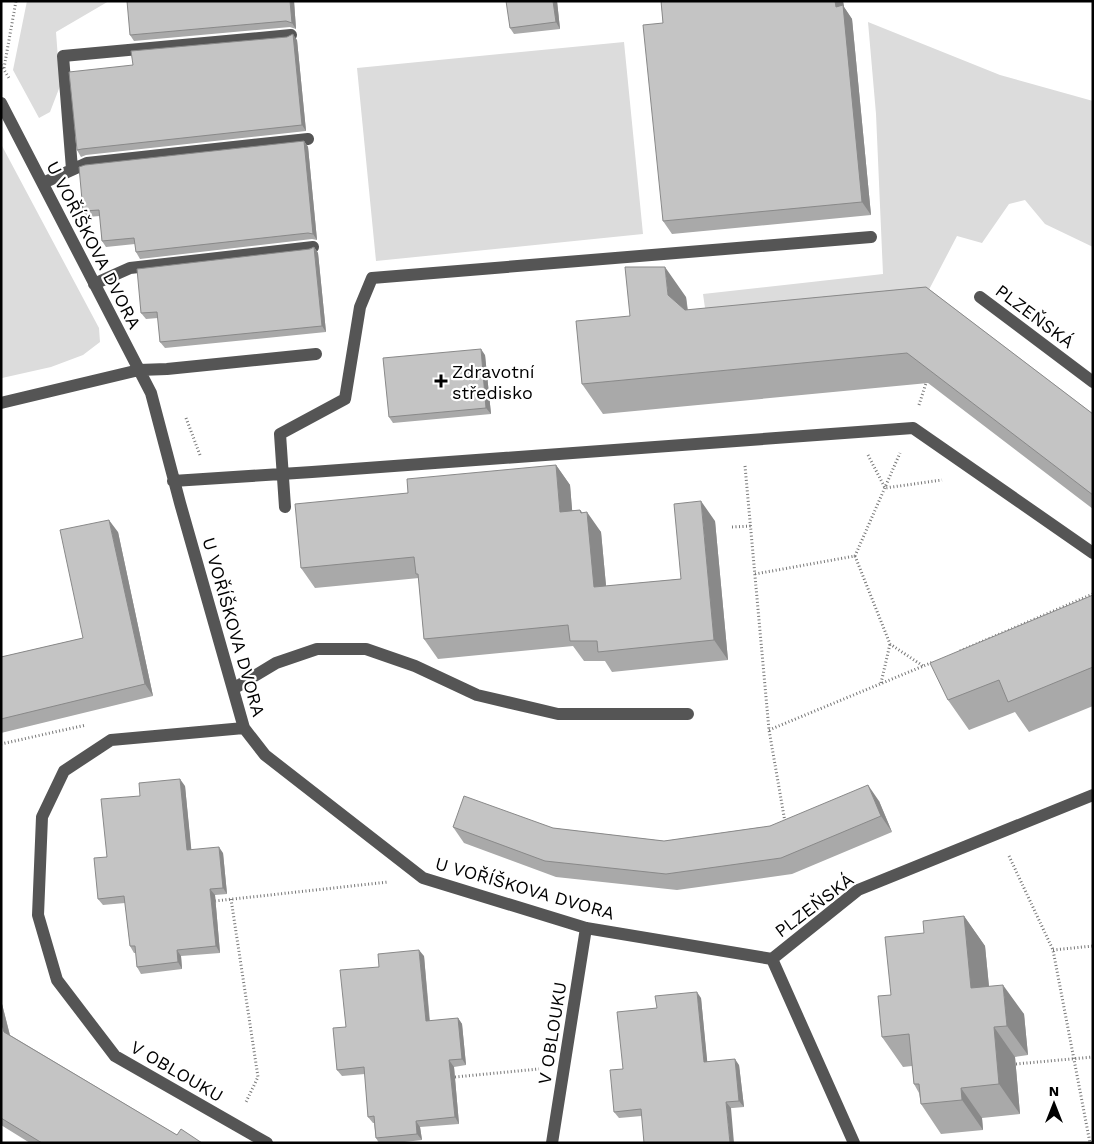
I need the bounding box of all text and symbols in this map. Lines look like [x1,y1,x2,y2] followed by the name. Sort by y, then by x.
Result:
[43,158,146,333] street label: U VOŘÍŠKOVA DVORA
[992,280,1079,352] street label: PLZEŇSKÁ
[452,361,535,403] place label: Zdravotní středisko
[434,374,448,388] marker: Zdravotní středisko
[198,535,270,719] street label: U VOŘÍŠKOVA DVORA
[433,852,617,924] street label: U VOŘÍŠKOVA DVORA
[771,869,858,941] street label: PLZEŇSKÁ
[534,980,570,1086] street label: V OBLOUKU
[127,1036,227,1106] street label: V OBLOUKU
[1029,1079,1079,1129] north arrow
[1049,1083,1059,1099] text: N

